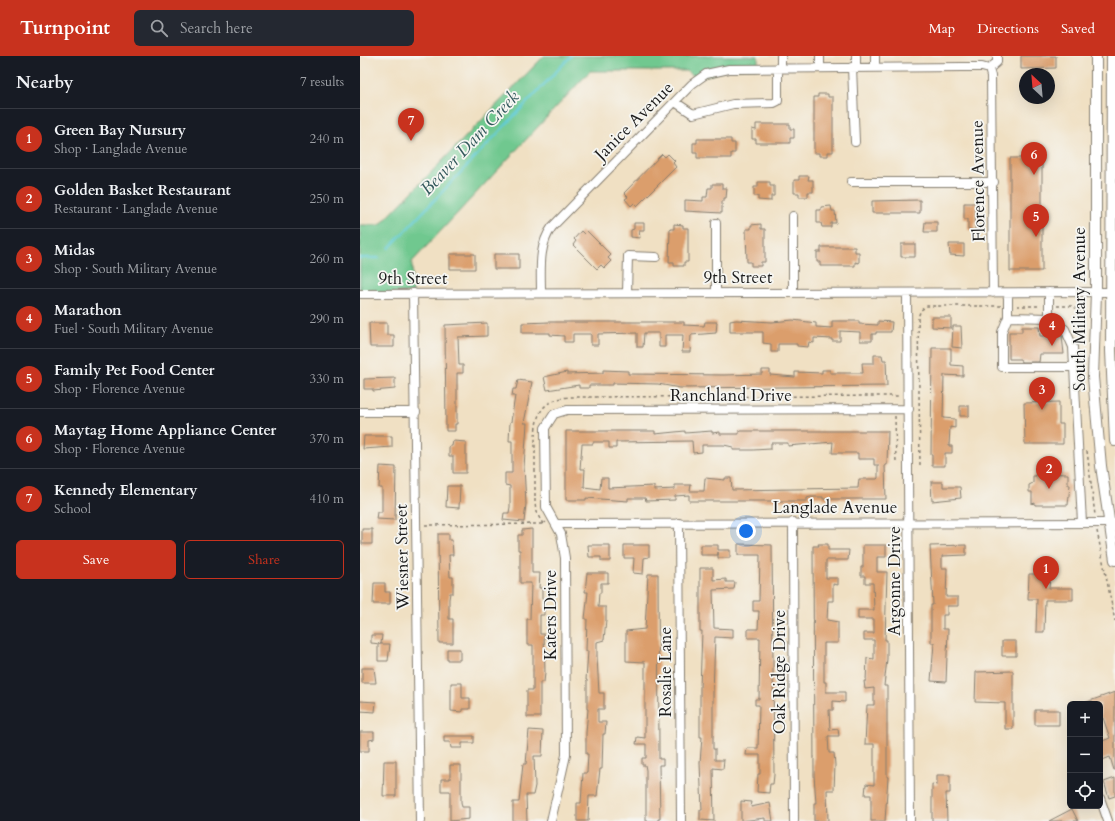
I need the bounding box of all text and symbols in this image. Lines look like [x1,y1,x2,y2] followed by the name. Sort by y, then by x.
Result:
[134,10,414,46] search box
[20,15,110,41] text: Turnpoint
[148,17,170,39] icon: search
[180,18,253,38] text: Search here
[929,19,955,38] text: Map
[977,19,1039,38] text: Directions
[1061,19,1095,38] text: Saved
[1019,68,1055,104] north arrow
[16,71,73,94] text: Nearby
[300,73,344,91] text: 7 results
[587,77,678,168] street label: Janice Avenue
[415,85,525,201] water label: Beaver Dam Creek
[398,108,424,141] pin: 7
[54,120,186,140] text: Green Bay Nursury
[965,120,991,242] street label: Florence Avenue
[26,130,32,148] text: 1
[310,130,344,148] text: 240 m
[54,140,187,158] text: Shop · Langlade Avenue
[1021,142,1047,175] pin: 6
[54,180,231,200] text: Golden Basket Restaurant
[26,190,32,208] text: 2
[310,190,344,208] text: 250 m
[54,200,218,218] text: Restaurant · Langlade Avenue
[1023,204,1049,237] pin: 5
[1068,227,1091,391] street label: South Military Avenue
[54,240,95,260] text: Midas
[26,250,32,268] text: 3
[310,250,344,268] text: 260 m
[54,260,217,278] text: Shop · South Military Avenue
[704,266,773,289] street label: 9th Street
[379,267,448,290] street label: 9th Street
[54,300,122,320] text: Marathon
[26,310,32,328] text: 4
[310,310,344,328] text: 290 m
[1039,313,1065,346] pin: 4
[54,320,213,338] text: Fuel · South Military Avenue
[54,360,215,380] text: Family Pet Food Center
[26,370,32,388] text: 5
[310,370,344,388] text: 330 m
[1029,377,1055,410] pin: 3
[54,380,185,398] text: Shop · Florence Avenue
[670,384,792,407] street label: Ranchland Drive
[54,420,276,440] text: Maytag Home Appliance Center
[26,430,32,448] text: 6
[310,430,344,448] text: 370 m
[54,440,185,458] text: Shop · Florence Avenue
[1036,456,1062,489] pin: 2
[54,480,198,500] text: Kennedy Elementary
[26,490,32,508] text: 7
[310,490,344,508] text: 410 m
[773,496,897,519] street label: Langlade Avenue
[54,500,91,518] text: School
[390,503,414,611] street label: Wiesner Street
[736,521,756,541] your location
[883,526,906,636] street label: Argonne Drive
[16,540,176,579] button: Save
[184,540,344,579] button: Share
[1033,556,1059,589] pin: 1
[539,570,562,660] street label: Katers Drive
[768,610,791,734] street label: Oak Ridge Drive
[654,627,677,717] street label: Rosalie Lane
[1067,701,1103,809] map controls
[1067,701,1103,737] button: +
[1067,737,1103,773] button: −
[1067,773,1103,809] button: locate

